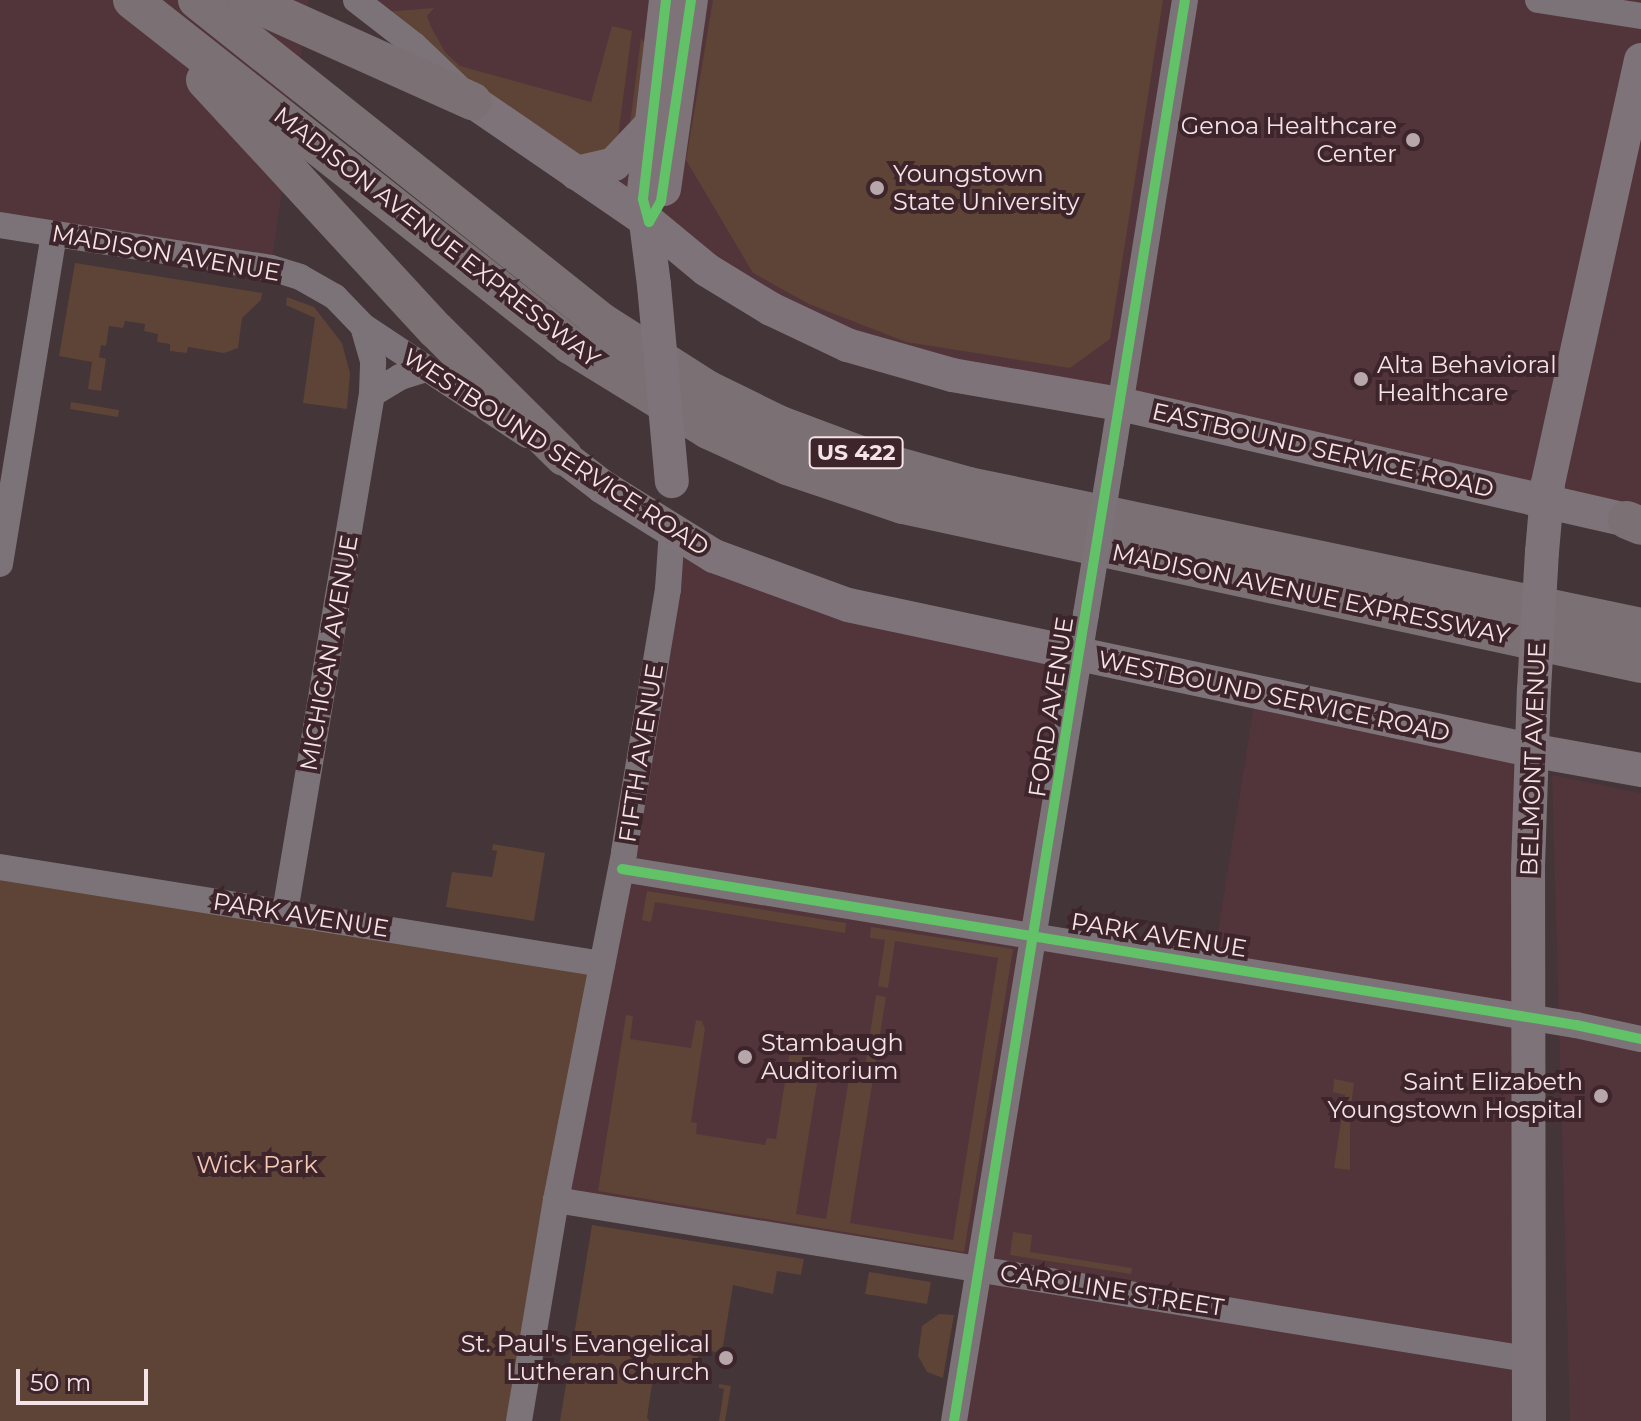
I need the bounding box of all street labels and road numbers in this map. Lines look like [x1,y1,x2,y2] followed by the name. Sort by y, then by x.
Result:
[268,101,606,373] street label: MADISON AVENUE EXPRESSWAY
[50,219,282,287] street label: MADISON AVENUE
[398,342,714,562] street label: WESTBOUND SERVICE ROAD
[1149,397,1497,503] street label: EASTBOUND SERVICE ROAD
[808,435,904,471] road number: US 422
[294,533,364,773] street label: MICHIGAN AVENUE
[1110,538,1512,650] street label: MADISON AVENUE EXPRESSWAY
[1023,615,1079,799] street label: FORD AVENUE
[1515,641,1551,877] street label: BELMONT AVENUE
[1095,645,1453,747] street label: WESTBOUND SERVICE ROAD
[613,662,669,844] street label: FIFTH AVENUE
[211,887,391,943] street label: PARK AVENUE
[1069,907,1249,963] street label: PARK AVENUE
[998,1258,1226,1322] street label: CAROLINE STREET

